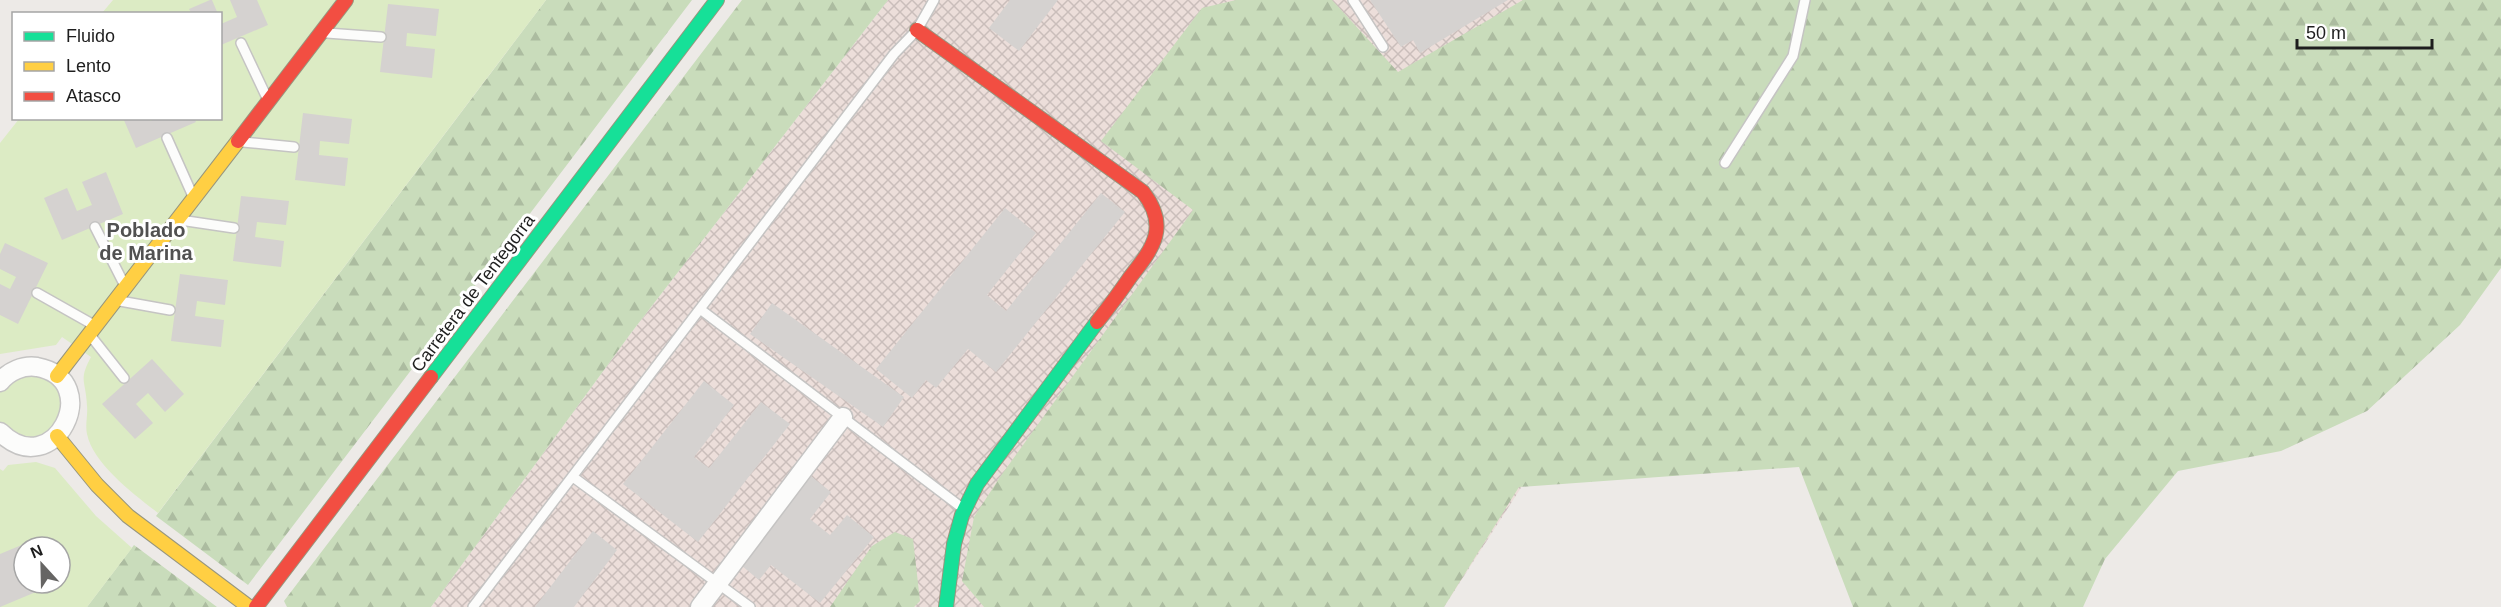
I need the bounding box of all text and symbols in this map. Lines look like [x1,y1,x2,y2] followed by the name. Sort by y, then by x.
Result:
[12,12,222,120] legend
[2297,12,2432,50] scale bar
[2306,23,2346,43] text: 50 m
[66,26,115,46] text: Fluido
[66,56,111,76] text: Lento
[66,86,121,106] text: Atasco
[407,210,539,376] street label: Carretera de Tentegorra
[99,219,194,264] district label: Poblado de Marina
[12,535,72,595] north arrow
[28,542,45,562] text: N

